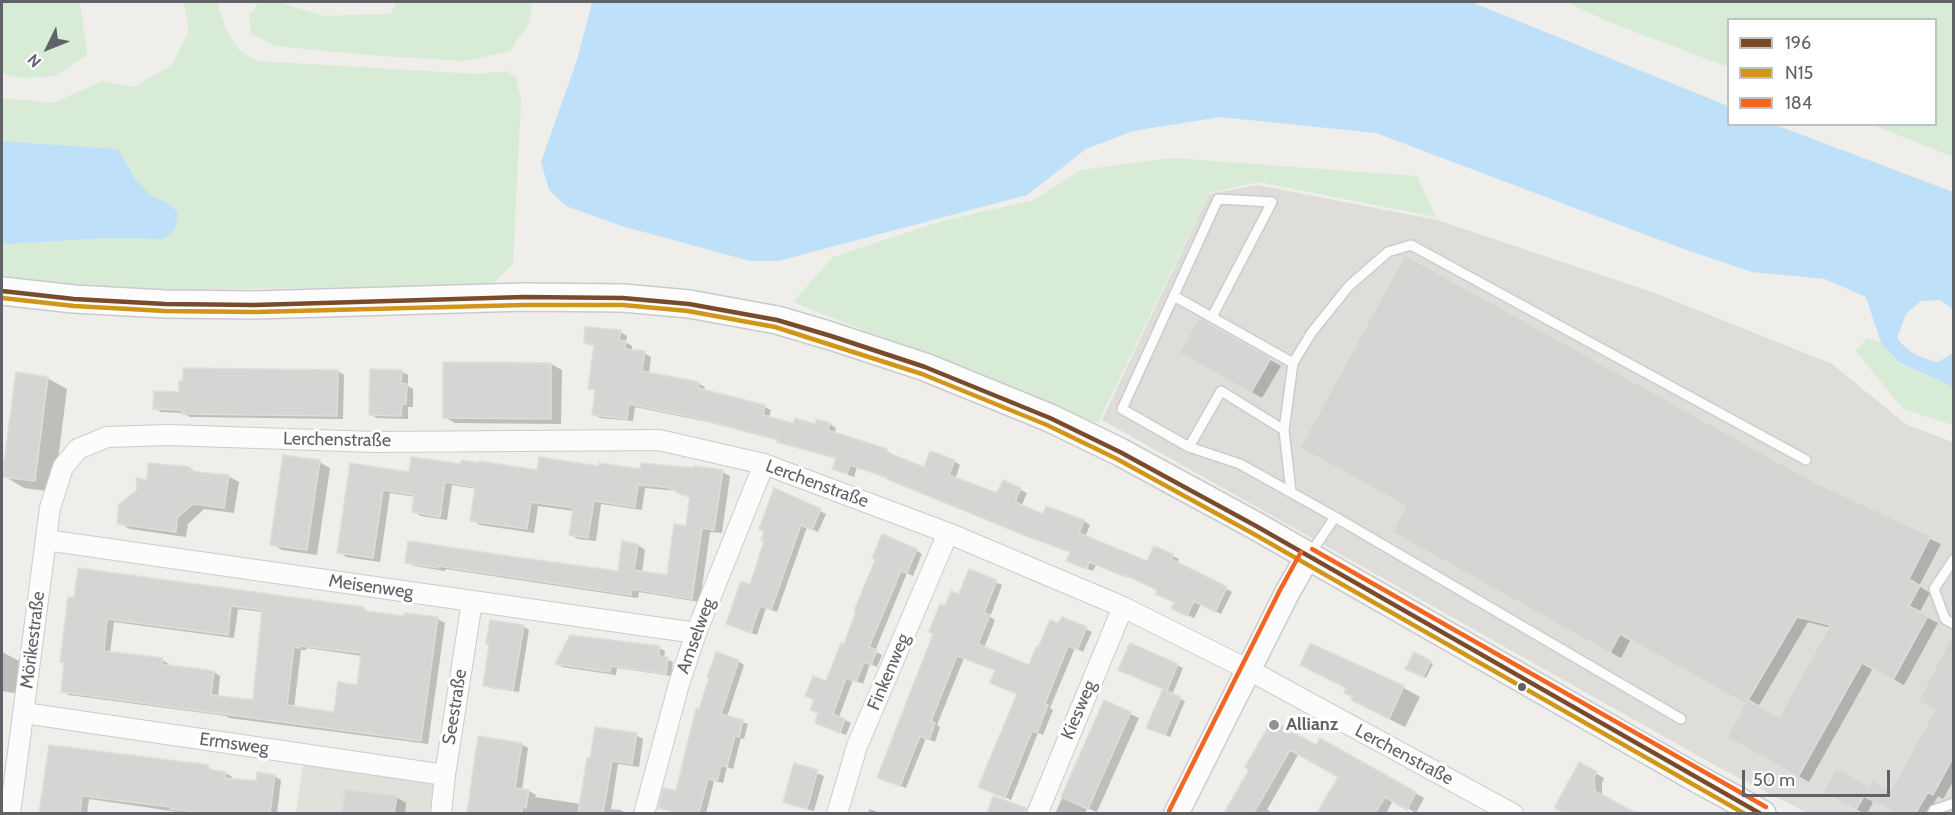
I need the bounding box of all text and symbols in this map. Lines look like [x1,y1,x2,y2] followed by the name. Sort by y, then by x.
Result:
[18,18,78,78] north arrow
[1727,18,1937,126] legend
[1785,32,1811,54] text: 196
[24,50,45,71] text: N
[1785,62,1813,84] text: N15
[1785,92,1812,114] text: 184
[283,428,391,452] street label: Lerchenstraße
[763,455,871,513] street label: Lerchenstraße
[327,570,415,604] street label: Meisenweg
[16,590,50,690] street label: Mörikestraße
[672,595,720,677] street label: Amselweg
[863,630,915,714] street label: Finkenweg
[438,668,472,746] street label: Seestraße
[1057,677,1101,743] street label: Kiesweg
[1516,681,1528,693] unlabelled marker
[1286,714,1338,736] place label: Allianz
[1267,718,1281,732] marker: Allianz
[1351,720,1457,790] street label: Lerchenstraße
[198,728,270,760] street label: Ermsweg
[1745,758,1894,796] scale bar
[1753,769,1795,791] text: 50 m

